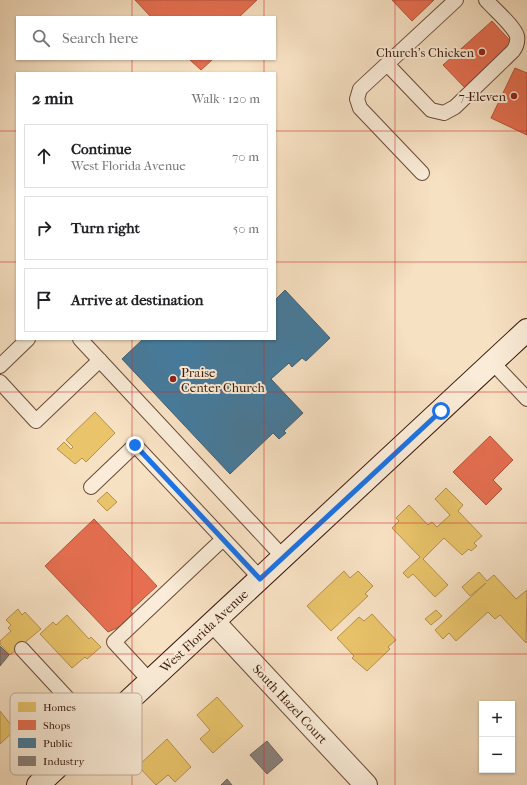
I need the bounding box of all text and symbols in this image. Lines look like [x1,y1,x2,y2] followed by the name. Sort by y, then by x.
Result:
[16,16,276,60] search box
[30,27,52,49] icon: search
[62,29,138,47] text: Search here
[376,45,474,60] place label: Church's Chicken
[477,47,487,57] marker: Church's Chicken
[32,88,73,108] text: 2 min
[458,89,506,104] place label: 7-Eleven
[192,91,260,106] text: Walk · 120 m
[509,91,519,101] marker: 7-Eleven
[71,140,131,158] text: Continue
[33,145,55,167] icon: ahead
[232,149,259,164] text: 70 m
[71,158,186,173] text: West Florida Avenue
[33,217,55,239] icon: right
[71,219,140,237] text: Turn right
[233,221,259,236] text: 50 m
[33,289,55,311] icon: arrive
[71,291,203,309] text: Arrive at destination
[181,365,265,395] place label: Praise Center Church
[168,374,178,384] marker: Praise Center Church
[432,402,450,420] route start
[126,436,144,454] route end
[156,586,251,676] street label: West Florida Avenue
[249,661,331,747] street label: South Hazel Court
[10,693,142,775] legend
[43,701,76,714] text: Homes
[479,701,515,773] map controls
[479,701,515,737] button: +
[43,719,70,732] text: Shops
[43,737,73,750] text: Public
[479,737,515,773] button: −
[43,755,85,768] text: Industry

